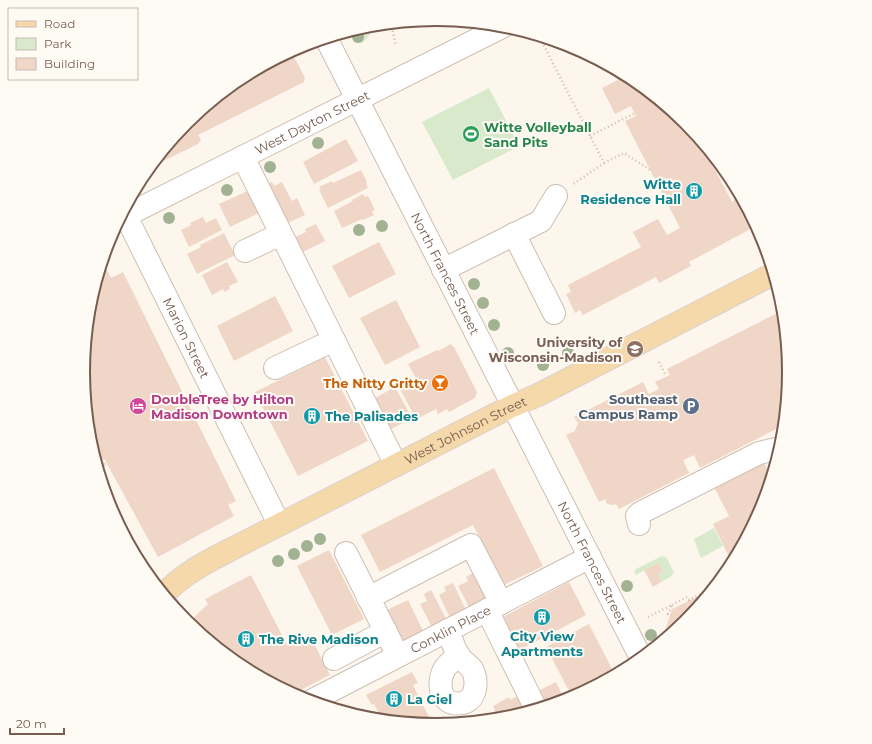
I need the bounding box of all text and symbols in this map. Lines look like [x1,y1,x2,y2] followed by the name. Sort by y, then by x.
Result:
[8,8,138,80] legend
[44,16,75,31] text: Road
[44,36,72,51] text: Park
[44,56,95,71] text: Building
[252,87,372,158] street label: West Dayton Street
[484,119,592,150] place label: Witte Volleyball Sand Pits
[461,124,481,144] sports icon: Witte Volleyball Sand Pits
[580,176,681,207] place label: Witte Residence Hall
[684,181,704,201] building icon: Witte Residence Hall
[408,210,483,337] street label: North Frances Street
[160,295,213,381] street label: Marion Street
[488,334,623,365] place label: University of Wisconsin-Madison
[625,339,645,359] school or university icon: University of Wisconsin-Madison
[430,373,450,393] bar icon: The Nitty Gritty
[323,375,427,391] place label: The Nitty Gritty
[151,391,294,422] place label: DoubleTree by Hilton Madison Downtown
[578,391,678,422] place label: Southeast Campus Ramp
[402,393,529,468] street label: West Johnson Street
[128,396,148,416] hotel icon: DoubleTree by Hilton Madison Downtown
[681,396,701,416] parking icon: Southeast Campus Ramp
[302,406,322,426] building icon: The Palisades
[325,408,418,424] place label: The Palisades
[555,498,630,626] street label: North Frances Street
[408,602,494,656] street label: Conklin Place
[532,607,552,627] building icon: City View Apartments
[500,628,583,659] place label: City View Apartments
[236,629,256,649] building icon: The Rive Madison
[259,631,379,647] place label: The Rive Madison
[384,689,404,709] building icon: La Ciel
[407,691,452,707] place label: La Ciel
[10,710,64,736] scale bar
[16,716,47,731] text: 20 m

